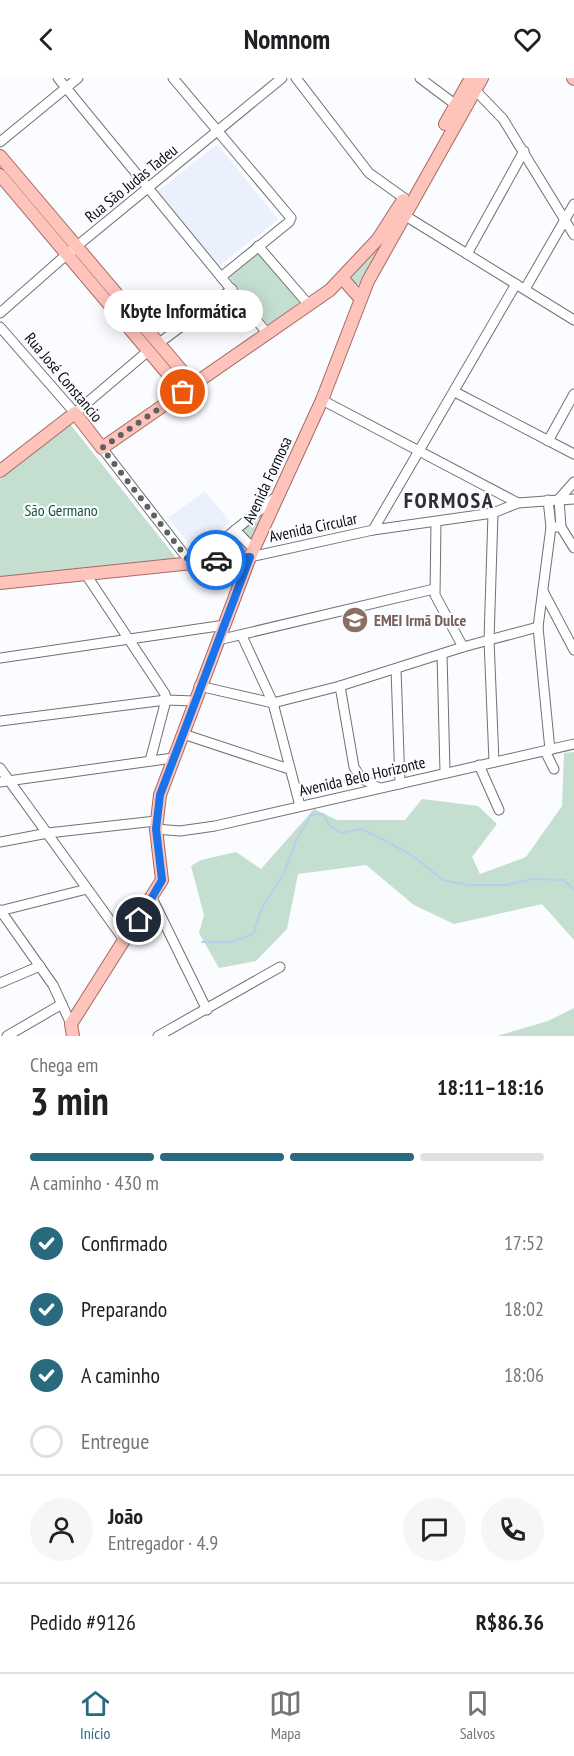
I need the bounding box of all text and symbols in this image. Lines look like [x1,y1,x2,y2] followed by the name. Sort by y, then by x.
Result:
[244,22,330,56] text: Nomnom
[30,23,63,56] icon: back
[511,23,544,56] icon: heart
[81,140,181,226] street label: Rua São Judas Tadeu
[104,290,262,332] callout: Kbyte Informática
[120,298,247,324] text: Kbyte Informática
[21,328,107,426] street label: Rua José Constancio
[157,366,208,417] pin
[166,375,199,408] icon: bag
[238,433,296,527] street label: Avenida Formosa
[404,486,494,514] district label: FORMOSA
[24,500,98,520] park label: São Germano
[267,508,359,546] street label: Avenida Circular
[186,530,246,590] courier
[200,544,233,577] icon: car
[340,605,370,635] school or university icon: EMEI Irmã Dulce
[374,610,466,630] place label: EMEI Irmã Dulce
[297,752,427,800] street label: Avenida Belo Horizonte
[113,894,164,945] pin
[122,903,155,936] icon: home
[30,1052,98,1078] text: Chega em
[437,1073,544,1101] text: 18:11–18:16
[30,1075,109,1126] text: 3 min
[30,1170,159,1196] text: A caminho · 430 m
[30,1227,63,1260] icon: check
[81,1229,167,1257] text: Confirmado
[504,1230,544,1256] text: 17:52
[30,1293,63,1326] icon: check
[81,1295,167,1323] text: Preparando
[504,1296,544,1322] text: 18:02
[30,1359,63,1392] icon: check
[81,1361,160,1389] text: A caminho
[504,1362,544,1388] text: 18:06
[81,1427,149,1455] text: Entregue
[30,1498,93,1561] button: person
[403,1498,466,1561] button: chat
[481,1498,544,1561] button: phone
[108,1502,143,1530] text: João
[108,1530,218,1556] text: Entregador · 4.9
[30,1608,136,1636] text: Pedido #9126
[476,1608,544,1636] text: R$86.36
[79,1687,112,1743] tab: Início
[269,1687,302,1743] tab: Mapa
[460,1687,495,1743] tab: Salvos

